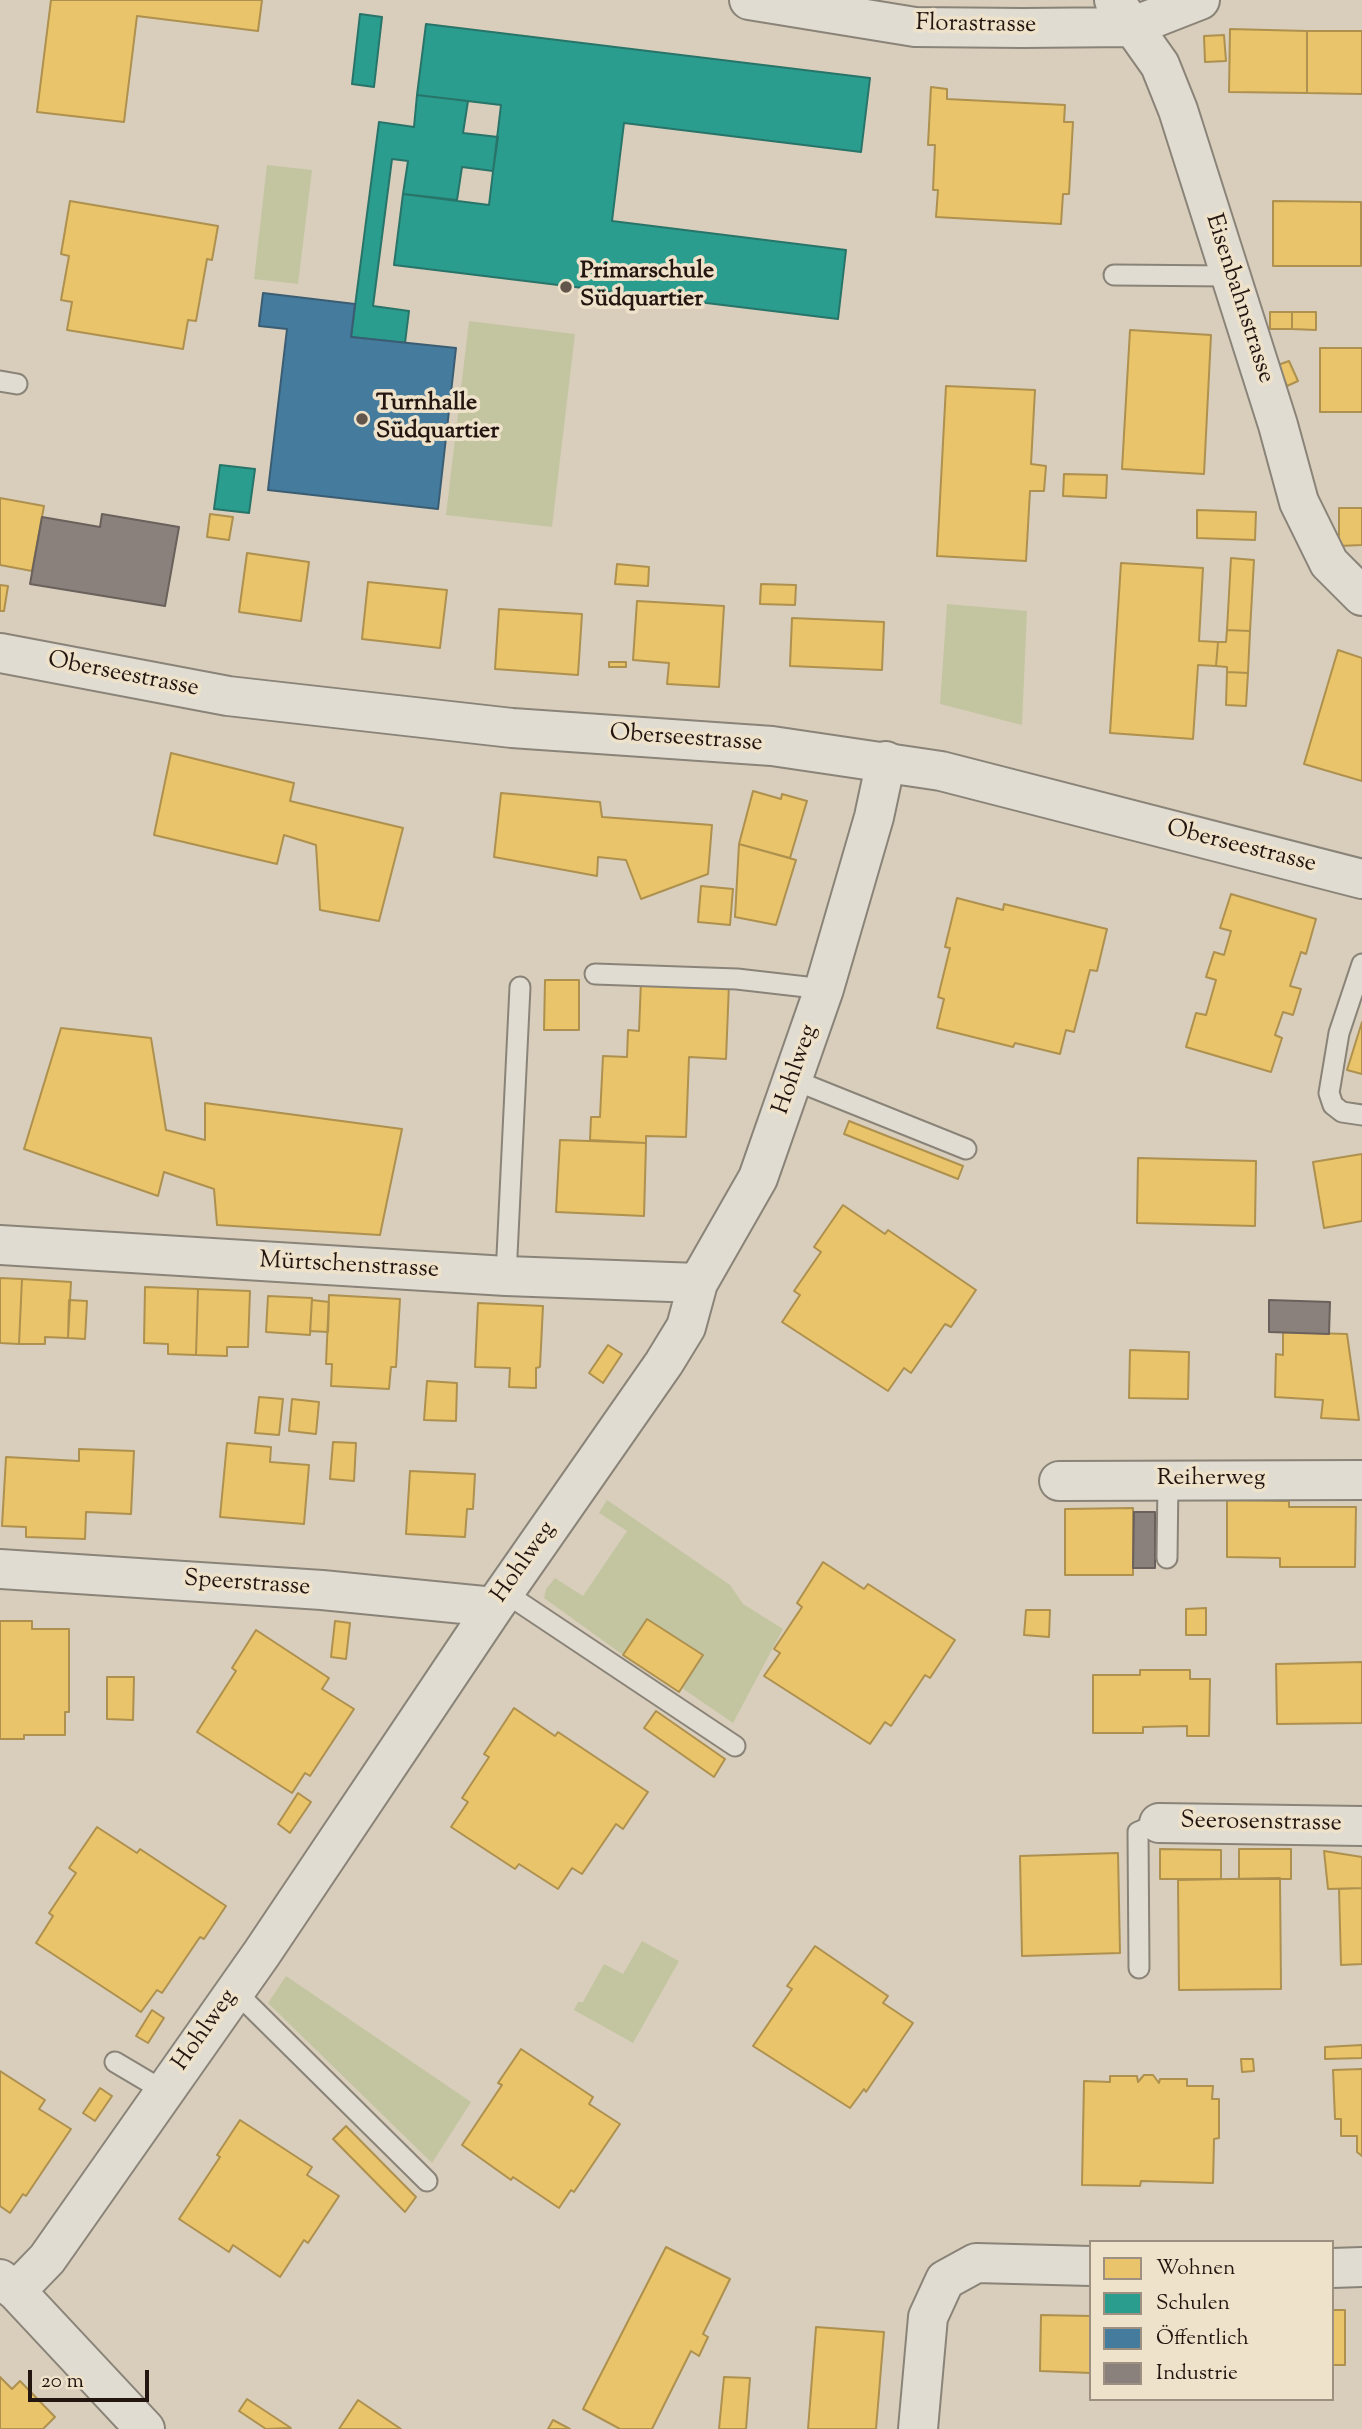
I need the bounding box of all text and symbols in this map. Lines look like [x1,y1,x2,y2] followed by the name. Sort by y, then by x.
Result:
[915,11,1037,41] street label: Florastrasse
[1197,211,1279,387] street label: Eisenbahnstrasse
[580,259,714,315] place label: Primarschule Südquartier
[558,279,574,295] marker: Primarschule Südquartier
[376,391,499,447] place label: Turnhalle Südquartier
[354,411,370,427] marker: Turnhalle Südquartier
[45,647,201,705] street label: Oberseestrasse
[609,720,763,760] street label: Oberseestrasse
[1163,815,1319,881] street label: Oberseestrasse
[768,1021,826,1119] street label: Hohlweg
[258,1248,440,1286] street label: Mürtschenstrasse
[1157,1466,1265,1494] street label: Reiherweg
[487,1517,563,1609] street label: Hohlweg
[183,1566,311,1604] street label: Speerstrasse
[1180,1808,1342,1840] street label: Seerosenstrasse
[168,1985,244,2077] street label: Hohlweg
[1089,2240,1334,2401] legend
[1156,2254,1235,2284] text: Wohnen
[1156,2289,1230,2319] text: Schulen
[1156,2324,1249,2354] text: Öffentlich
[32,2356,152,2400] scale bar
[1156,2359,1238,2389] text: Industrie
[41,2367,84,2397] text: 20 m

